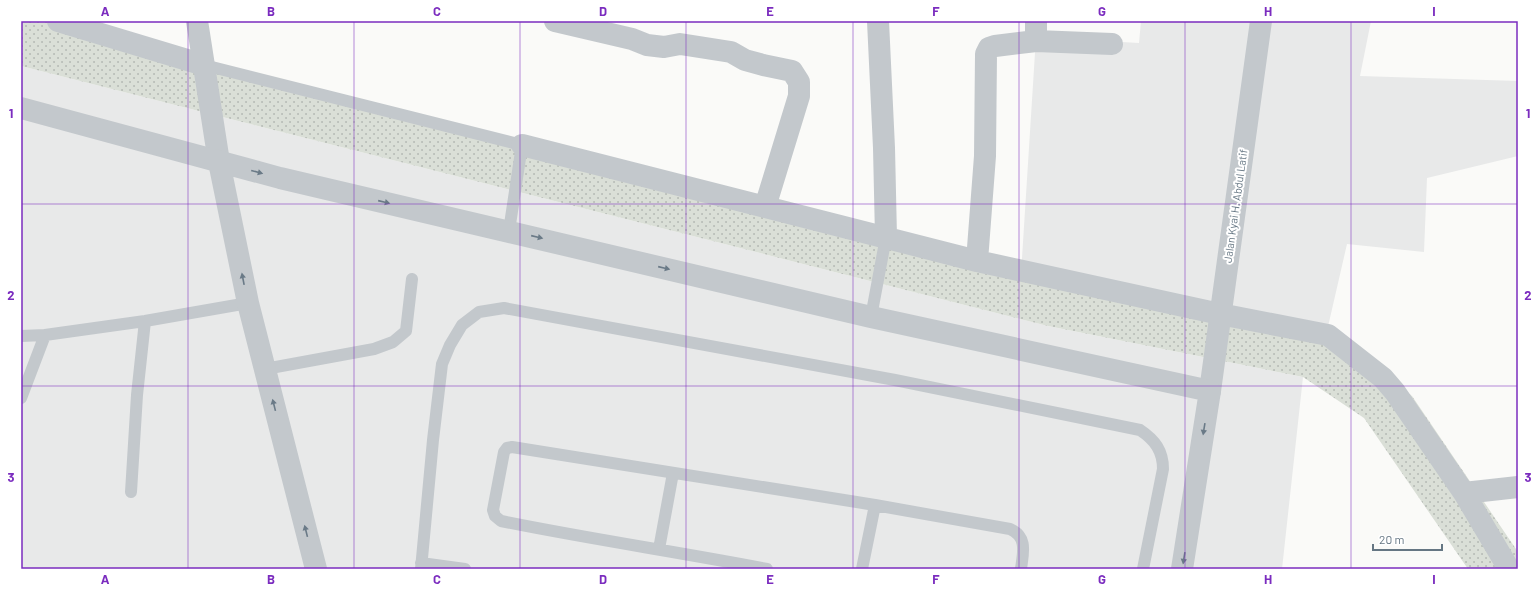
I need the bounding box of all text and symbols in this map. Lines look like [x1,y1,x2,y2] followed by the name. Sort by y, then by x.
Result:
[101,3,110,19] text: A
[267,3,275,19] text: B
[433,3,441,19] text: C
[599,3,607,19] text: D
[766,3,774,19] text: E
[932,3,940,19] text: F
[1098,3,1106,19] text: G
[1264,3,1272,19] text: H
[1432,3,1436,19] text: I
[9,105,13,121] text: 1
[1526,105,1530,121] text: 1
[1221,148,1249,264] street label: Jalan Kyai H. Abdul Latif
[251,169,263,175] one-way arrow
[377,199,390,205] one-way arrow
[531,235,544,241] one-way arrow
[658,265,670,271] one-way arrow
[239,273,245,285] one-way arrow
[7,287,15,303] text: 2
[1524,287,1532,303] text: 2
[271,399,277,411] one-way arrow
[1201,423,1207,435] one-way arrow
[7,469,15,485] text: 3
[1524,469,1532,485] text: 3
[303,525,309,537] one-way arrow
[1373,526,1442,552] scale bar
[1379,532,1405,546] text: 20 m
[1181,552,1187,564] one-way arrow
[101,571,110,587] text: A
[267,571,275,587] text: B
[433,571,441,587] text: C
[599,571,607,587] text: D
[766,571,774,587] text: E
[932,571,940,587] text: F
[1098,571,1106,587] text: G
[1264,571,1272,587] text: H
[1432,571,1436,587] text: I

